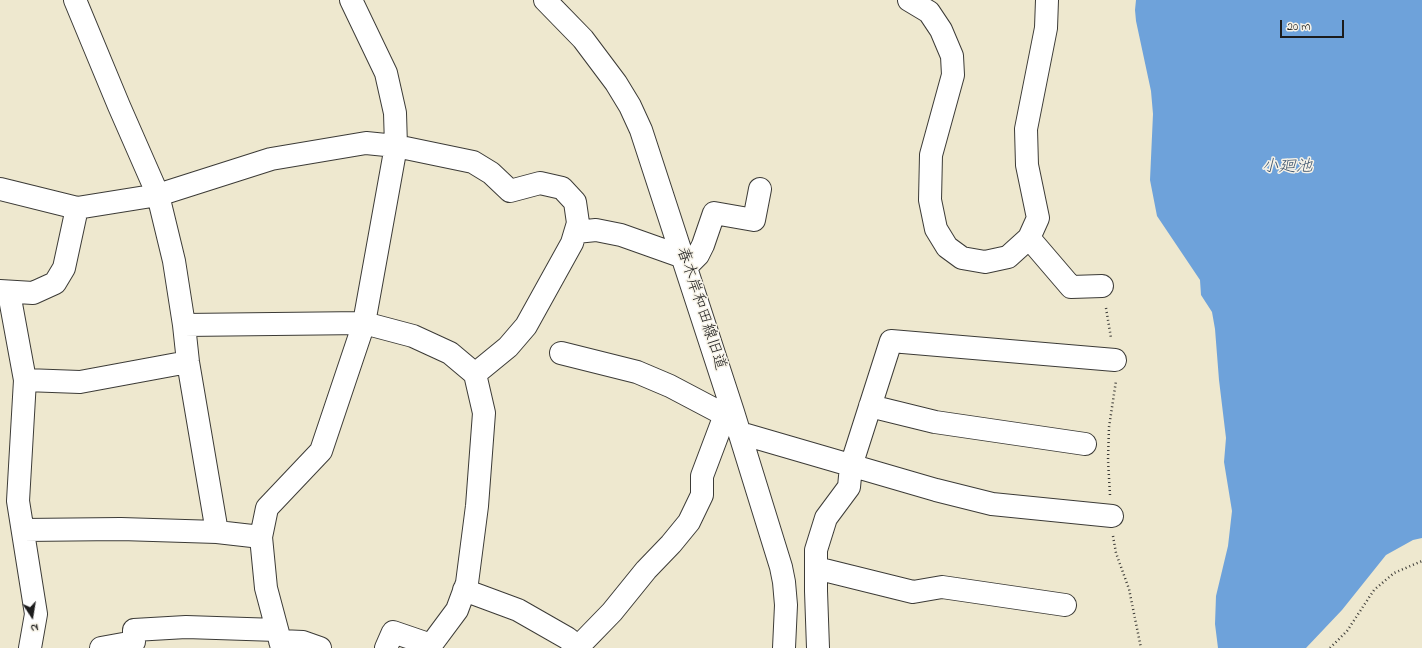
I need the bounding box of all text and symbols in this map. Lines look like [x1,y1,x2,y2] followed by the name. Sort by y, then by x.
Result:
[1282,12,1346,38] scale bar
[1287,18,1310,36] text: 20 m
[1262,158,1312,178] water label: 小廻池
[671,245,729,373] street label: 春木岸和田線旧道
[12,596,52,636] north arrow
[29,619,40,636] text: N

